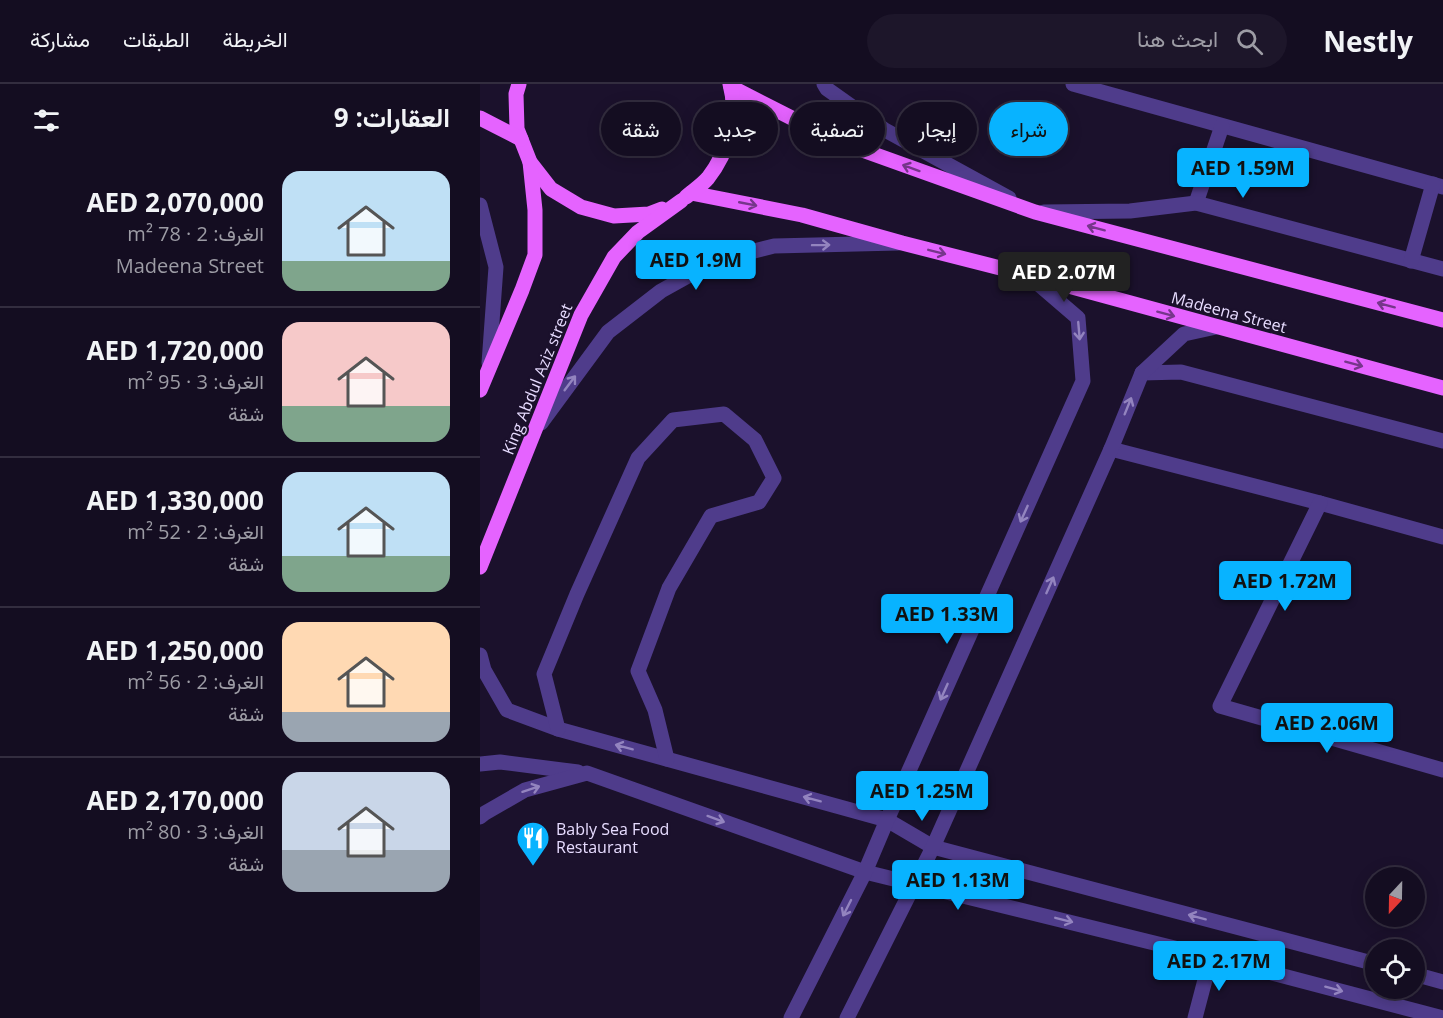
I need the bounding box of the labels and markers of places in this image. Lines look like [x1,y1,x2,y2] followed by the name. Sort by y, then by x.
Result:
[1174,148,1312,199] pin: AED 1.59M
[634,240,758,291] pin: AED 1.9M
[995,252,1133,303] pin: AED 2.07M
[1216,561,1354,612] pin: AED 1.72M
[878,594,1016,645] pin: AED 1.33M
[1258,703,1396,754] pin: AED 2.06M
[853,771,991,822] pin: AED 1.25M
[556,818,669,858] place label: Bably Sea Food Restaurant
[515,820,551,867] restaurant icon: Bably Sea Food Restaurant
[889,860,1027,911] pin: AED 1.13M
[1150,941,1288,992] pin: AED 2.17M

